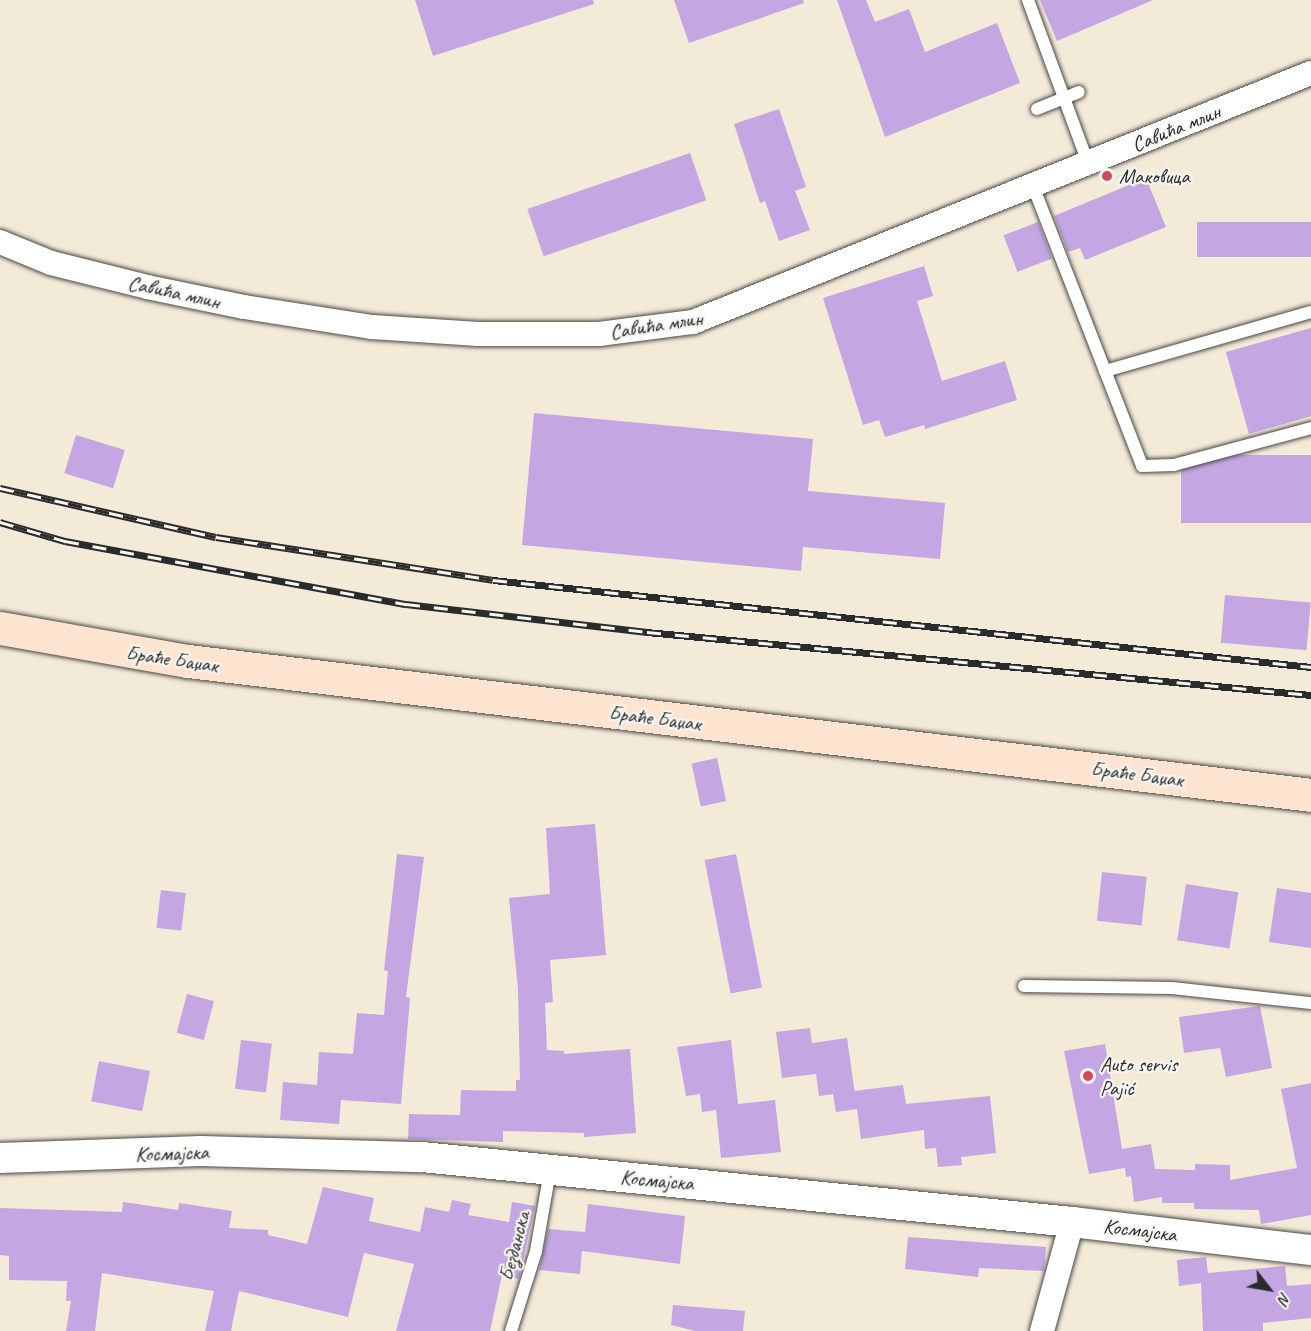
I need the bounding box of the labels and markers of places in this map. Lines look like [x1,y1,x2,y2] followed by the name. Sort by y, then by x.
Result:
[1119,163,1190,189] place label: Маковица
[1100,169,1114,183] marker: Маковица
[1100,1051,1177,1101] place label: Auto servis Pajić
[1081,1069,1095,1083] marker: Auto servis Pajić

